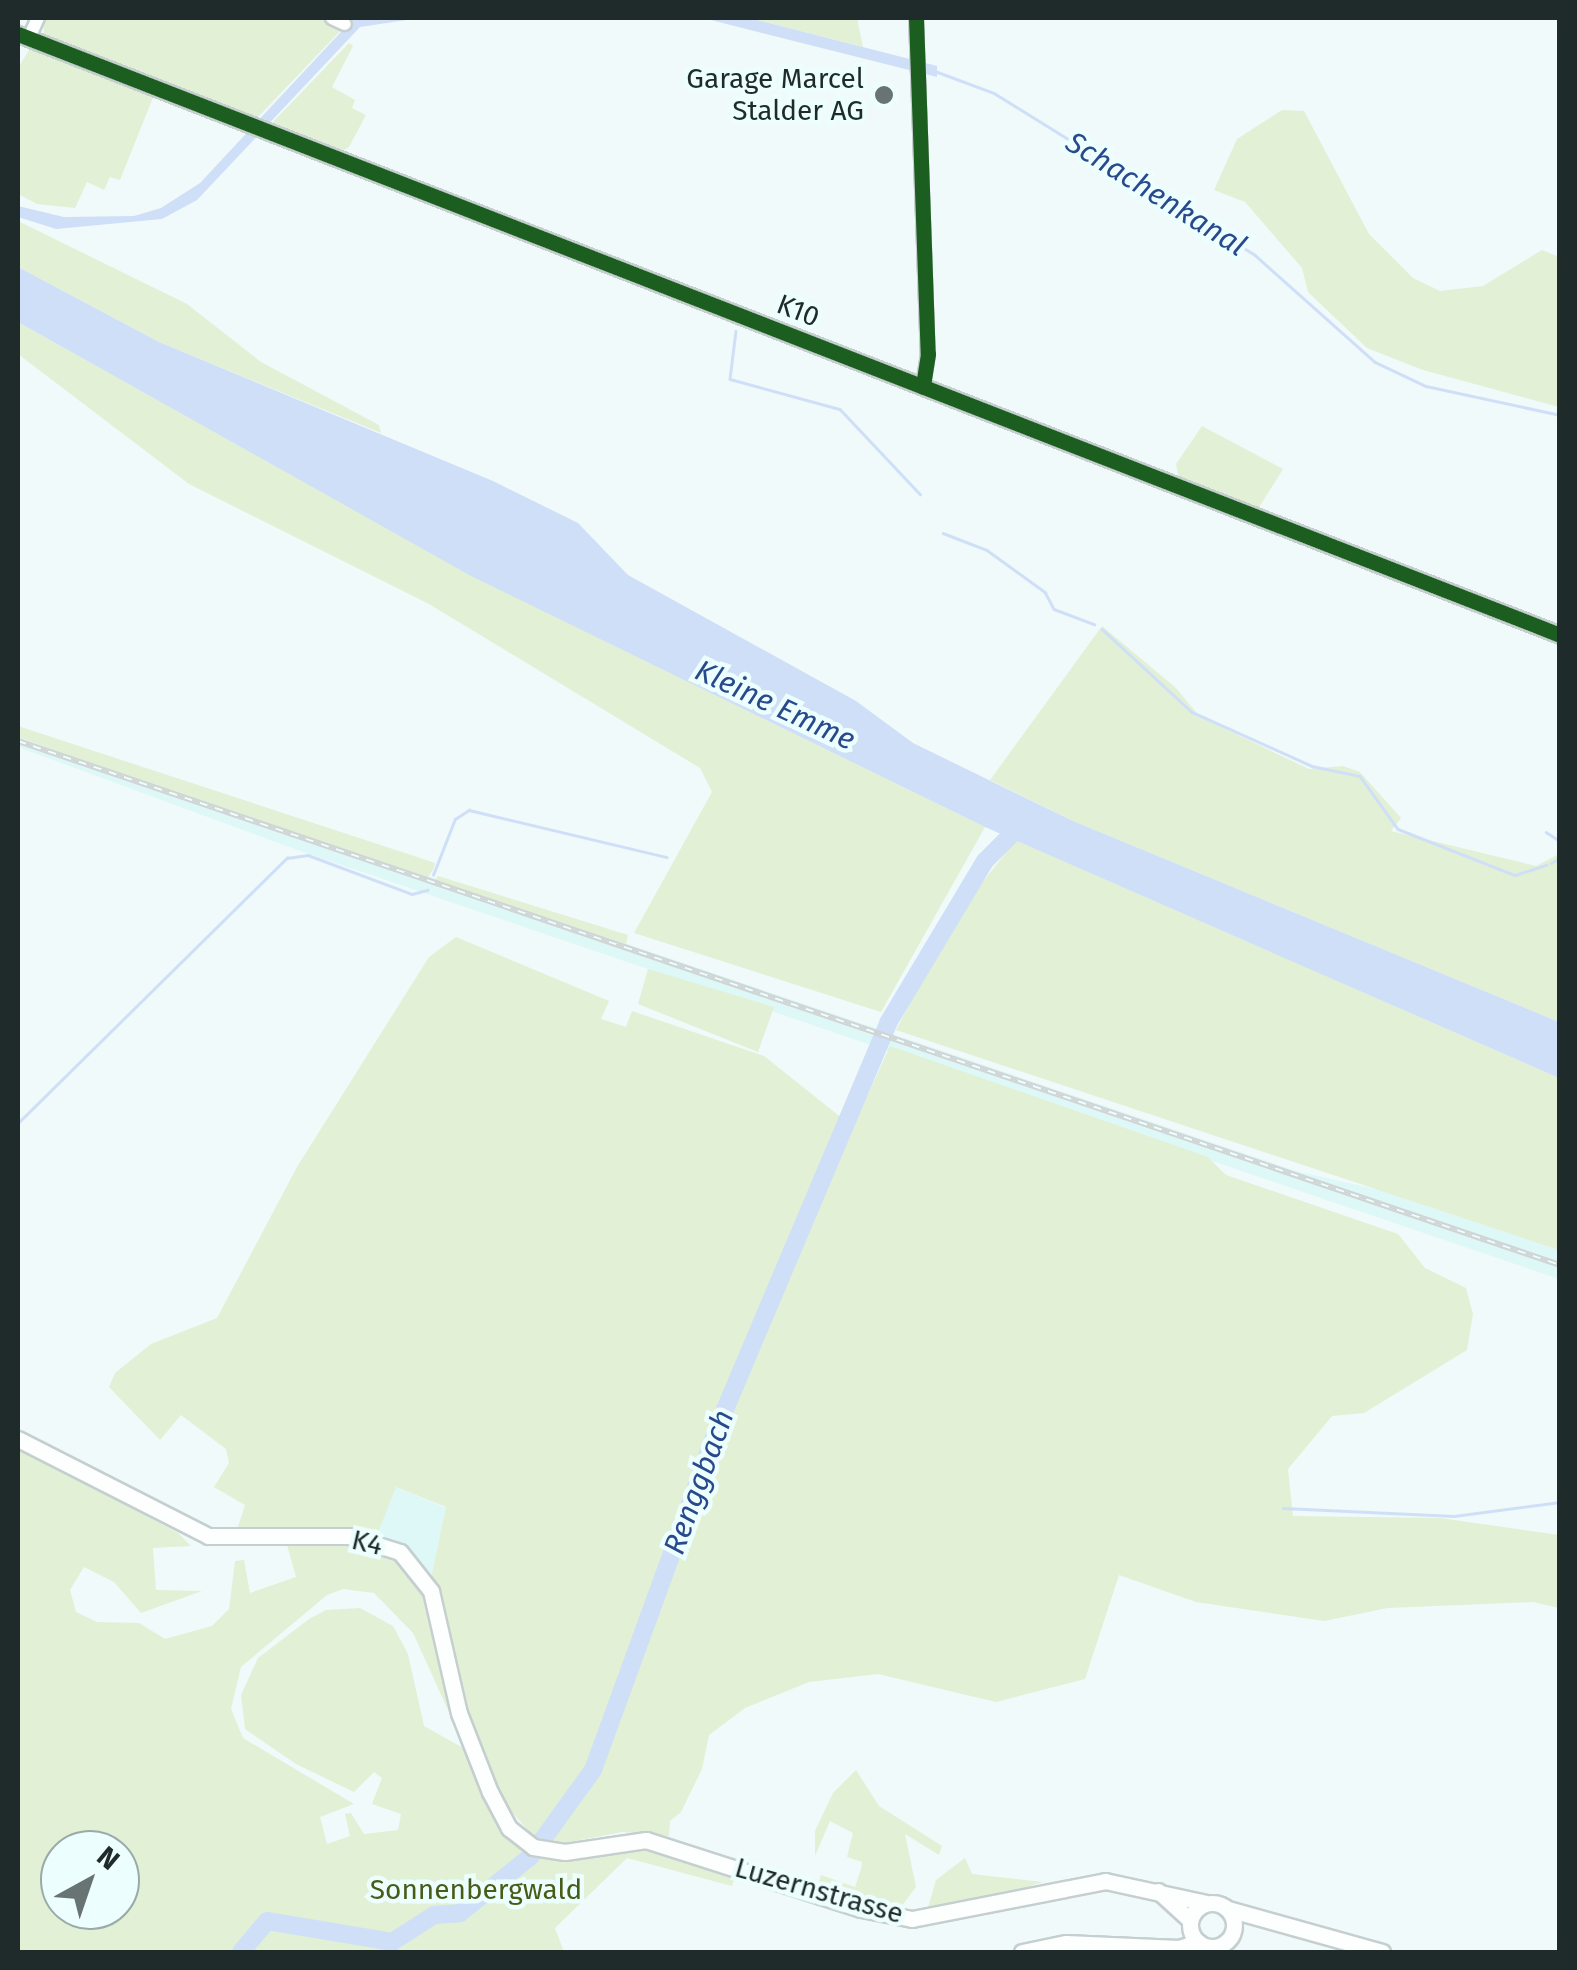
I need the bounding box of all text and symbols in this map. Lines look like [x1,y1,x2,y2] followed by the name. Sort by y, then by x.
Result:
[686,62,864,128] place label: Garage Marcel Stalder AG
[873,84,895,106] marker: Garage Marcel Stalder AG
[1059,124,1253,264] water label: Schachenkanal
[772,288,824,334] street label: K10
[689,652,861,758] water label: Kleine Emme
[656,1405,742,1559] water label: Renggbach
[348,1523,386,1563] street label: K4
[40,1830,140,1930] north arrow
[91,1840,126,1877] text: N
[731,1851,907,1931] street label: Luzernstrasse
[370,1873,582,1907] park label: Sonnenbergwald

